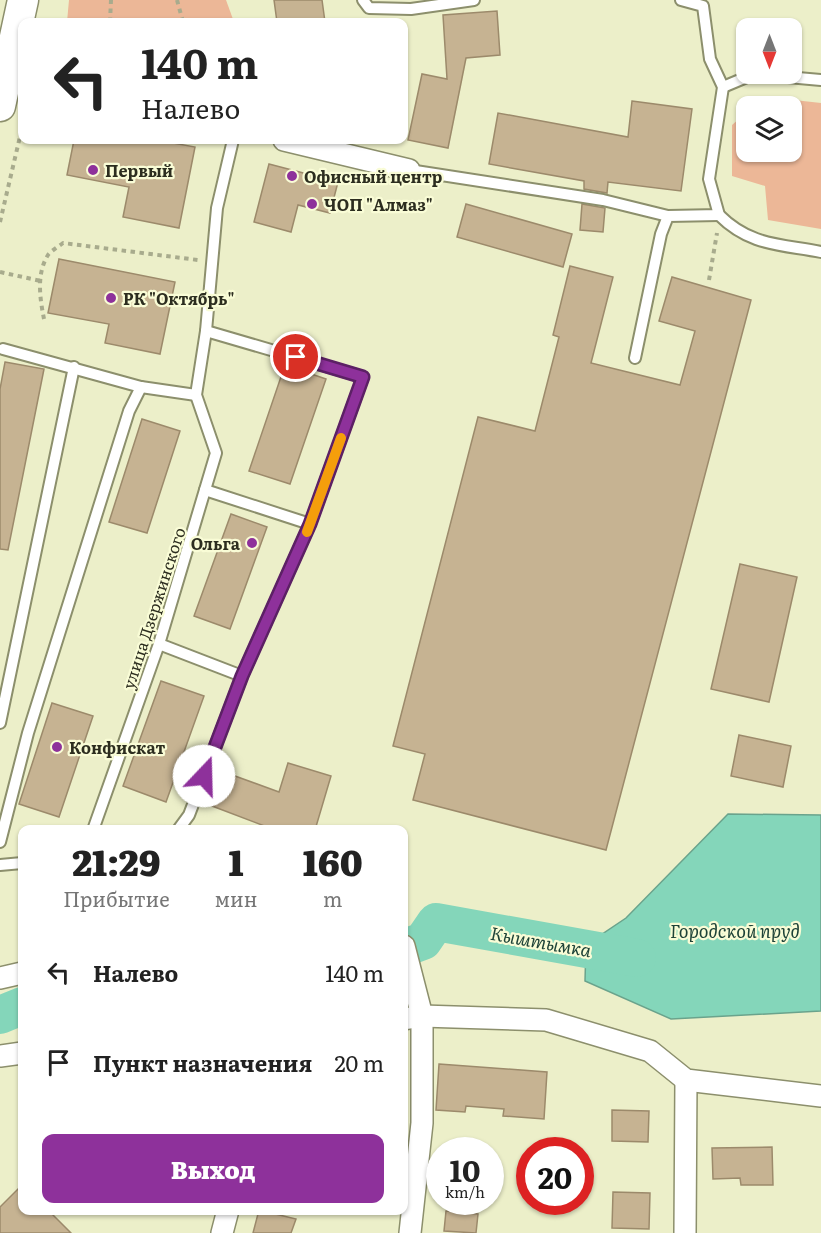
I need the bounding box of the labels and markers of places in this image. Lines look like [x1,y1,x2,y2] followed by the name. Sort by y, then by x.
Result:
[105,158,173,182] place label: Первый
[86,163,100,177] marker: Первый
[304,164,442,188] place label: Офисный центр
[285,169,299,183] marker: Офисный центр
[324,192,433,216] place label: ЧОП "Алмаз"
[305,197,319,211] marker: ЧОП "Алмаз"
[123,286,235,310] place label: РК "Октябрь"
[104,291,118,305] marker: РК "Октябрь"
[270,331,321,382] pin
[191,531,241,555] place label: Ольга
[245,536,259,550] marker: Ольга
[69,735,165,759] place label: Конфискат
[50,740,64,754] marker: Конфискат

